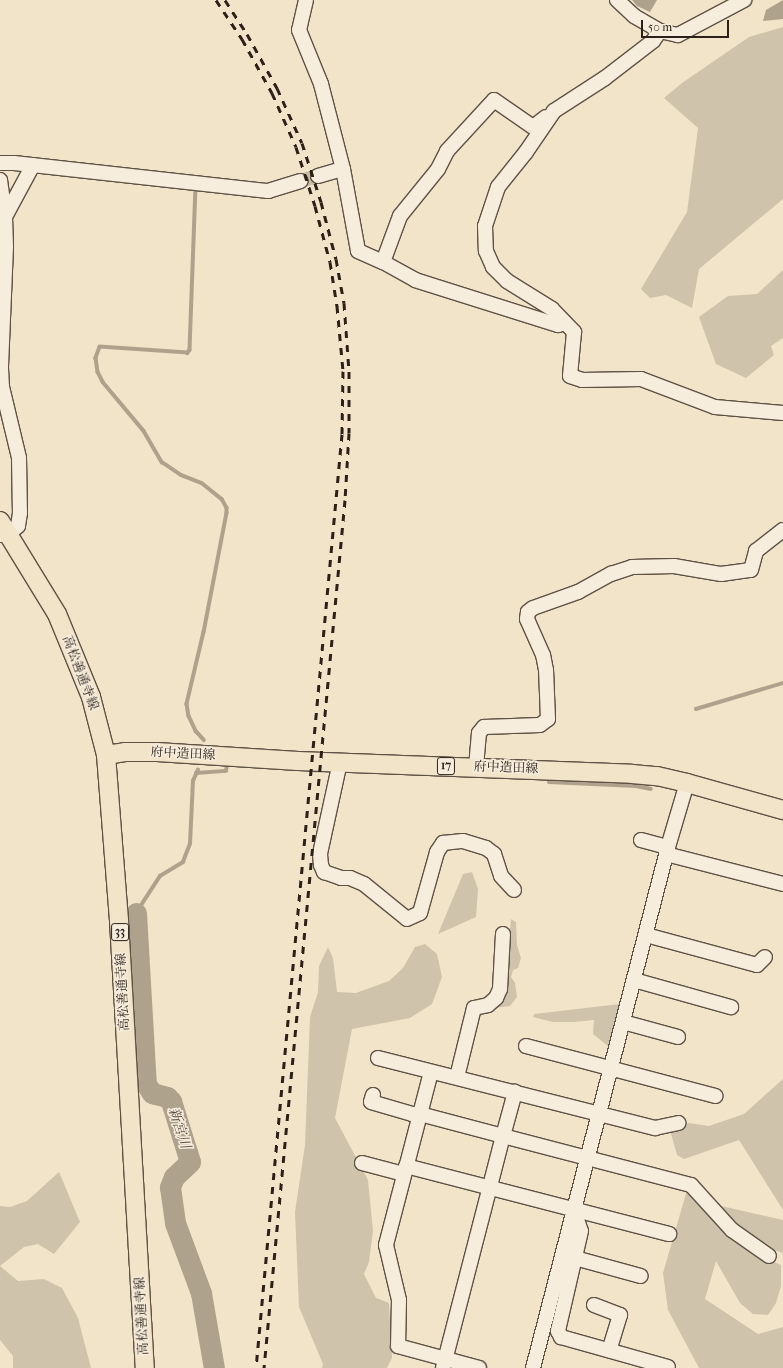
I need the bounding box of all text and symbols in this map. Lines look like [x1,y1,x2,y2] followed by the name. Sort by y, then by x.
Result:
[643,12,731,38] scale bar
[648,20,672,34] text: 50 m
[59,634,101,712] street label: 高松善通寺線
[150,745,216,763] street label: 府中造田線
[436,756,456,776] road number: 17
[473,759,539,777] street label: 府中造田線
[111,922,129,942] road number: 33
[113,953,133,1031] street label: 高松善通寺線
[165,1105,193,1151] water label: 新宮川
[132,1277,152,1355] street label: 高松善通寺線

